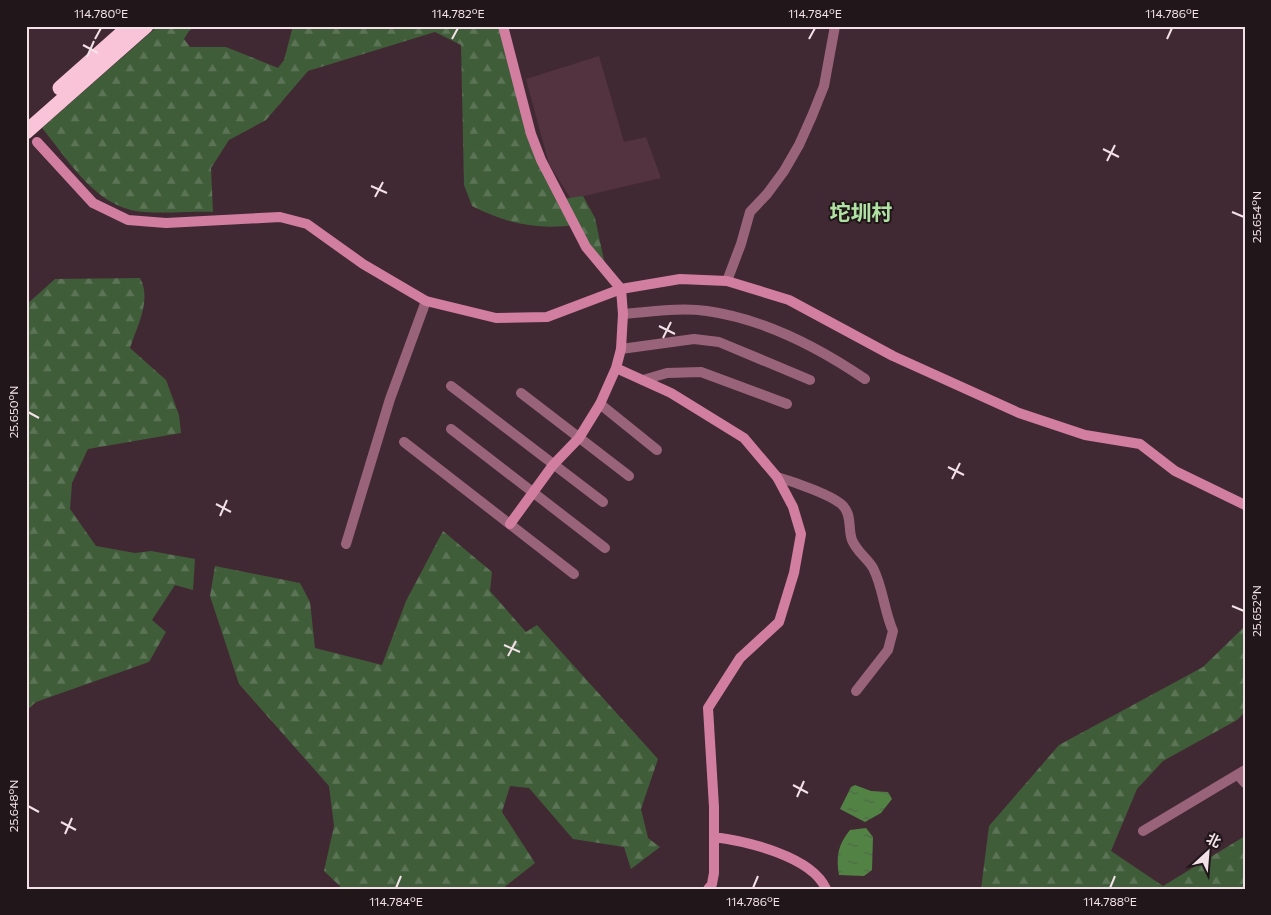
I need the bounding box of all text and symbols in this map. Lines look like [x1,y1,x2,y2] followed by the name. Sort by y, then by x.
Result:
[74,6,128,20] text: 114.780°E
[431,6,485,20] text: 114.782°E
[788,6,842,20] text: 114.784°E
[1145,6,1199,20] text: 114.786°E
[1249,191,1263,243] text: 25.654°N
[830,199,893,224] district label: 坨圳村
[6,386,20,438] text: 25.650°N
[1249,585,1263,637] text: 25.652°N
[6,780,20,832] text: 25.648°N
[1184,828,1234,878] north arrow
[1204,829,1224,851] text: 北
[369,894,423,908] text: 114.784°E
[726,894,780,908] text: 114.786°E
[1083,894,1137,908] text: 114.788°E

